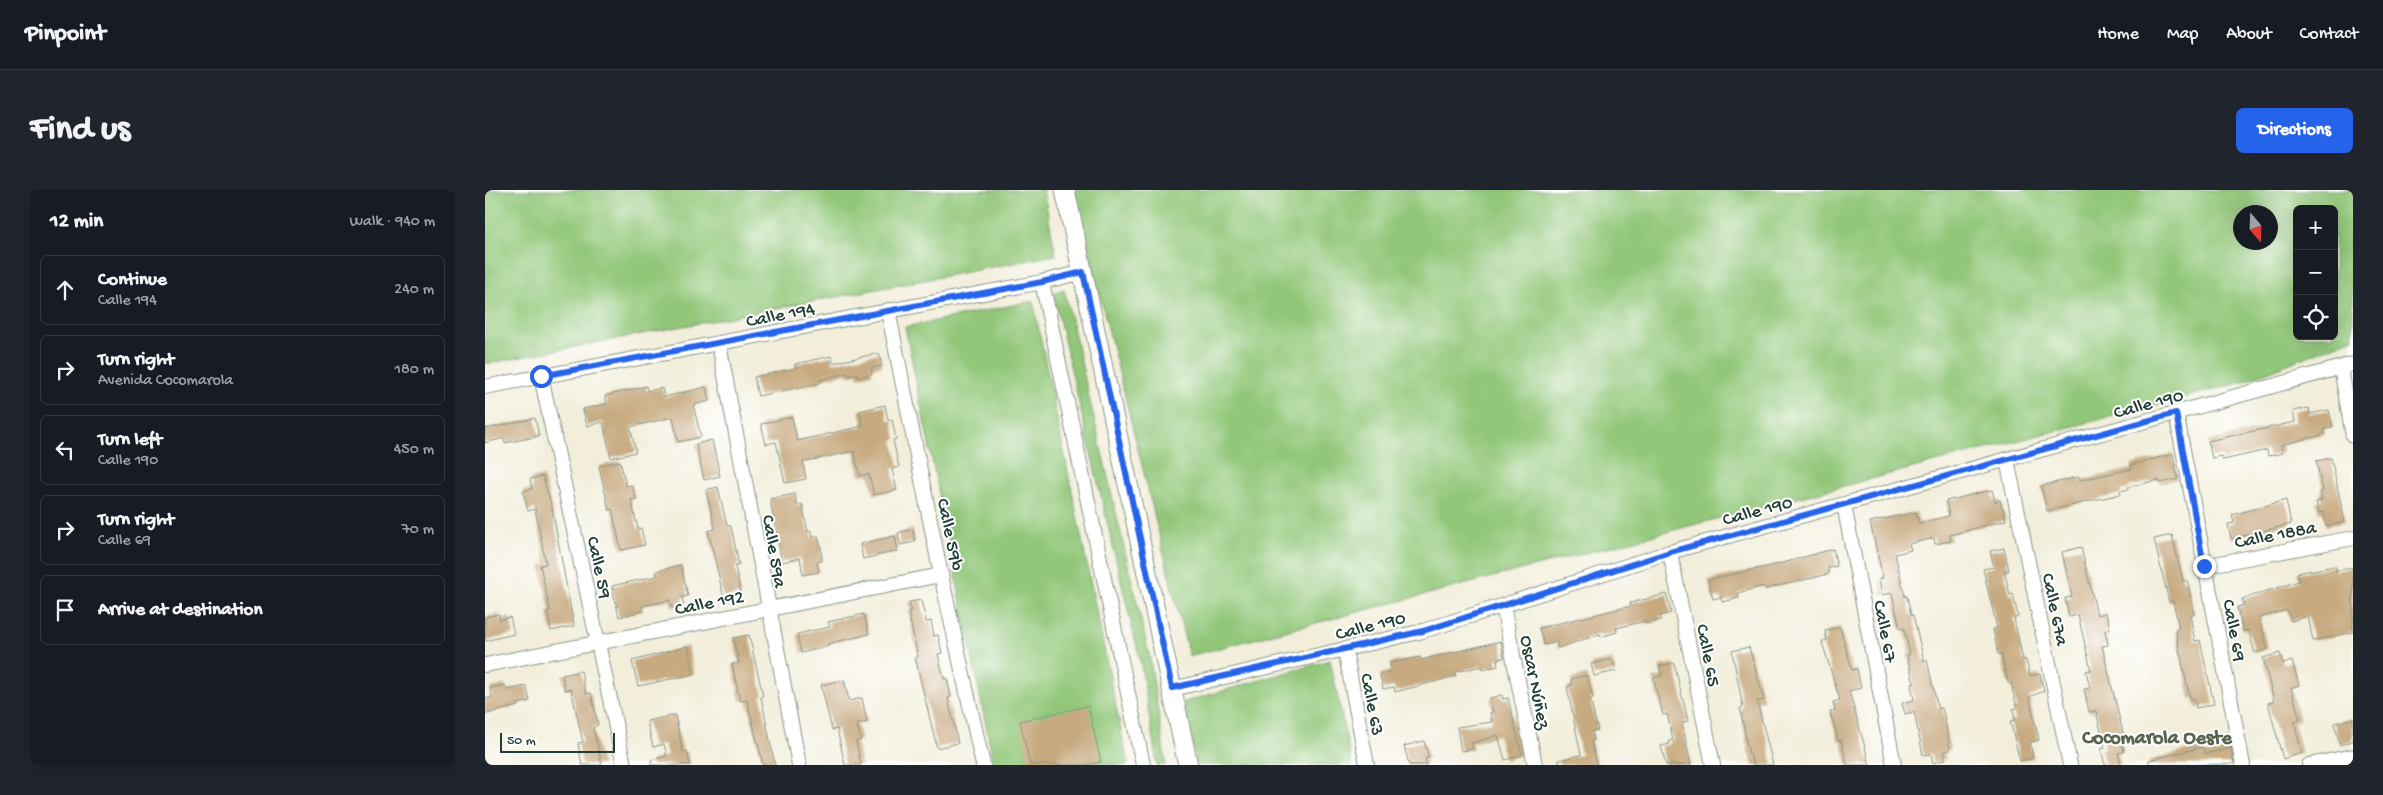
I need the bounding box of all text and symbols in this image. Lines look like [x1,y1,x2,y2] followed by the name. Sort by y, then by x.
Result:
[25,20,106,49] text: Pinpoint
[2097,24,2139,45] text: Home
[2167,24,2198,45] text: Map
[2226,24,2272,45] text: About
[2300,24,2358,45] text: Contact
[2236,108,2353,153] button: Directions
[30,110,130,151] text: Find us
[2233,205,2278,250] north arrow
[2293,205,2338,340] map controls
[2293,205,2338,250] button: +
[50,210,103,235] text: 12 min
[349,213,435,232] text: Walk · 940 m
[2293,250,2338,295] button: −
[98,269,167,292] text: Continue
[51,276,79,304] icon: ahead
[394,281,434,300] text: 240 m
[98,292,157,311] text: Calle 194
[2293,295,2338,340] button: locate
[744,298,817,334] street label: Calle 194
[98,349,174,372] text: Turn right
[51,356,79,384] icon: right
[395,361,434,380] text: 180 m
[530,365,553,388] route start
[98,372,233,391] text: Avenida Cocomarola
[2111,385,2187,426] street label: Calle 190
[98,429,162,452] text: Turn left
[51,436,79,464] icon: left
[394,441,434,460] text: 450 m
[98,452,158,471] text: Calle 190
[1720,492,1796,533] street label: Calle 190
[930,497,967,573] street label: Calle 59b
[98,509,174,532] text: Turn right
[755,513,791,591] street label: Calle 59a
[51,516,79,544] icon: right
[2233,517,2320,556] street label: Calle 188a
[401,521,434,540] text: 70 m
[98,532,151,551] text: Calle 69
[580,535,615,601] street label: Calle 59
[2193,555,2216,578] route end
[2035,571,2073,650] street label: Calle 67a
[673,586,746,622] street label: Calle 192
[51,596,79,624] icon: arrive
[2215,598,2250,664] street label: Calle 69
[98,599,262,622] text: Arrive at destination
[1866,599,1901,666] street label: Calle 67
[1333,608,1409,647] street label: Calle 190
[1689,622,1724,689] street label: Calle 65
[1513,634,1554,732] street label: Oscar Núñez
[1353,672,1388,738] street label: Calle 63
[2081,728,2232,751] district label: Cocomarola Oeste
[500,730,615,753] scale bar
[507,733,536,750] text: 50 m

